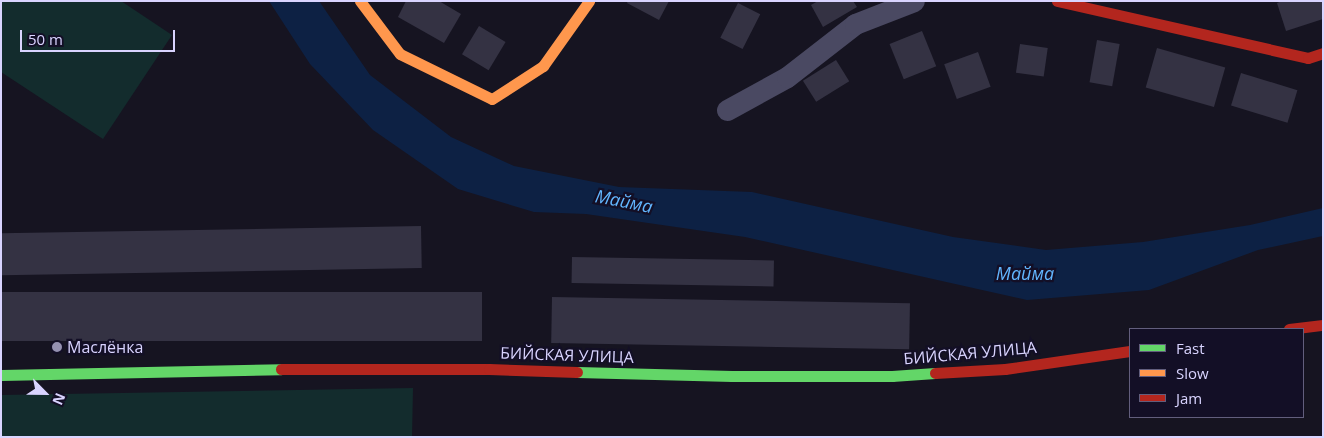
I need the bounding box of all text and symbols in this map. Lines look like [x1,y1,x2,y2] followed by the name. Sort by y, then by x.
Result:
[22,20,178,52] scale bar
[28,29,63,49] text: 50 m
[593,185,655,217] water label: Майма
[996,262,1054,284] water label: Майма
[1129,328,1304,418] legend
[67,337,143,357] place label: Маслёнка
[903,338,1037,368] street label: БИЙСКАЯ УЛИЦА
[1176,338,1205,358] text: Fast
[51,341,63,353] marker: Маслёнка
[500,343,634,367] street label: БИЙСКАЯ УЛИЦА
[1176,363,1209,383] text: Slow
[20,368,70,418] north arrow
[1176,388,1202,408] text: Jam
[48,390,70,408] text: N

